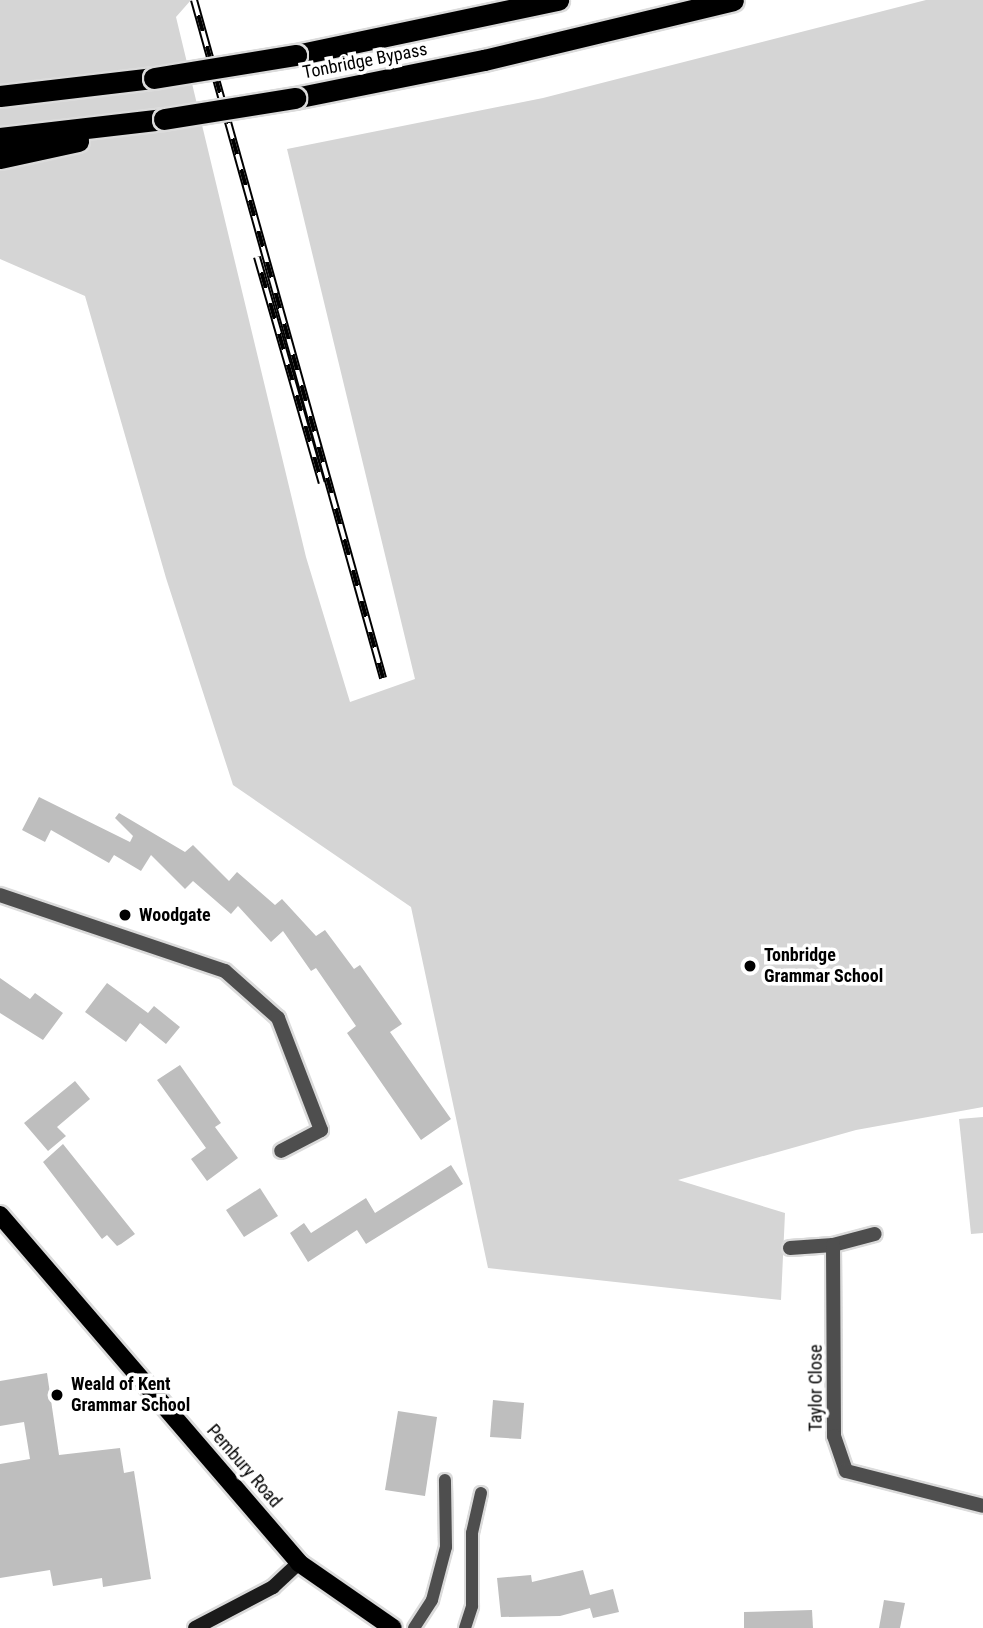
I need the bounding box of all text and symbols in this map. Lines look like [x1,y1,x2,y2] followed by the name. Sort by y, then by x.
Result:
[301,38,429,84] street label: Tonbridge Bypass
[139,904,211,926] place label: Woodgate
[117,907,133,923] marker: Woodgate
[764,945,883,988] place label: Tonbridge Grammar School
[742,958,758,974] marker: Tonbridge Grammar School
[805,1344,827,1432] street label: Taylor Close
[71,1374,190,1416] place label: Weald of Kent Grammar School
[49,1387,65,1403] marker: Weald of Kent Grammar School
[202,1420,286,1512] street label: Pembury Road

